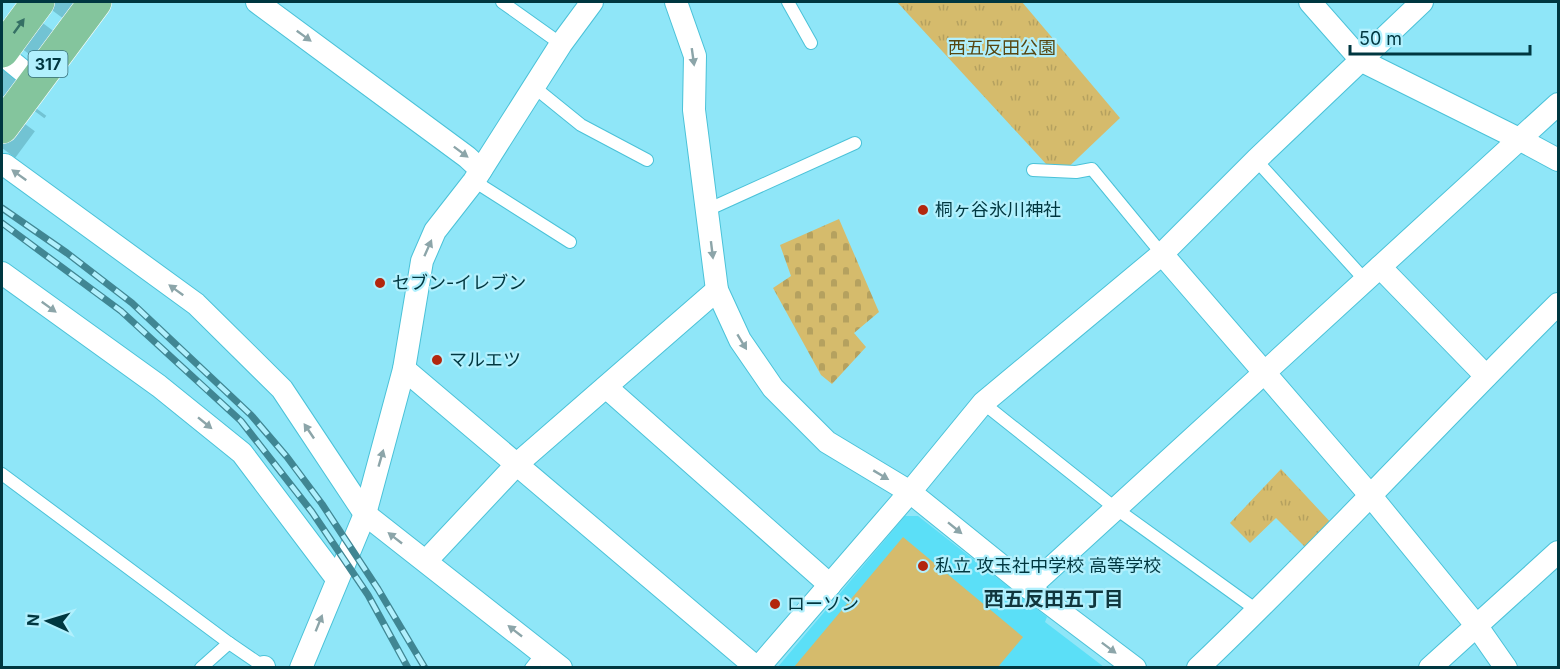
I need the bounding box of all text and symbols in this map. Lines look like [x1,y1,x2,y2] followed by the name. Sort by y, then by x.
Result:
[1350,18,1530,56] scale bar
[13,19,25,34] one-way arrow
[1359,28,1402,49] text: 50 m
[296,30,311,42] one-way arrow
[948,37,1056,58] park label: 西五反田公園
[689,48,698,67] one-way arrow
[28,51,68,77] road number: 317
[452,146,468,158] one-way arrow
[11,169,27,181] one-way arrow
[935,199,1061,220] place label: 桐ヶ谷氷川神社
[916,203,930,217] marker: 桐ヶ谷氷川神社
[423,238,433,256] one-way arrow
[708,241,717,260] one-way arrow
[392,272,526,293] place label: セブン-イレブン
[373,276,387,290] marker: セブン-イレブン
[169,284,185,296] one-way arrow
[40,301,56,313] one-way arrow
[737,334,748,350] one-way arrow
[449,349,521,370] place label: マルエツ
[430,353,444,367] marker: マルエツ
[198,417,213,429] one-way arrow
[303,423,315,439] one-way arrow
[377,449,386,467] one-way arrow
[873,469,889,480] one-way arrow
[948,522,963,534] one-way arrow
[388,532,403,544] one-way arrow
[935,555,1161,576] place label: 私立 攻玉社中学校 高等学校
[916,559,930,573] marker: 私立 攻玉社中学校 高等学校
[984,587,1124,611] district label: 西五反田五丁目
[18,591,78,651] north arrow
[787,593,859,614] place label: ローソン
[768,597,782,611] marker: ローソン
[23,613,43,627] text: N
[314,614,324,632] one-way arrow
[507,625,523,638] one-way arrow
[1102,642,1117,654] one-way arrow

